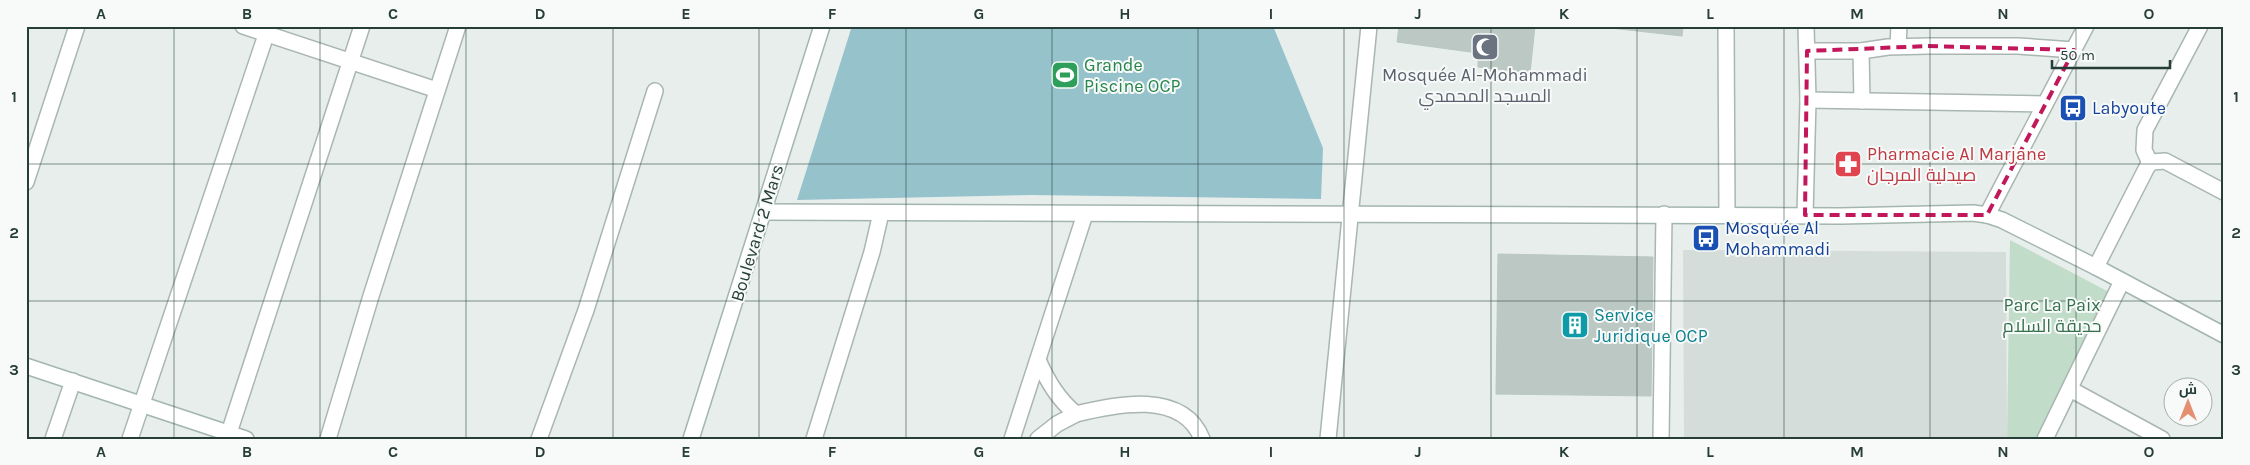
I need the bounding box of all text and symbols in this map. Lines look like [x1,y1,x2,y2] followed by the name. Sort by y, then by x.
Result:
[96,4,106,23] text: A
[242,4,252,23] text: B
[388,4,398,23] text: C
[535,4,546,23] text: D
[681,4,691,23] text: E
[828,4,837,23] text: F
[974,4,984,23] text: G
[1119,4,1131,23] text: H
[1269,4,1273,23] text: I
[1414,4,1422,23] text: J
[1559,4,1570,23] text: K
[1706,4,1714,23] text: L
[1850,4,1864,23] text: M
[1997,4,2009,23] text: N
[2144,4,2155,23] text: O
[1470,32,1500,62] mosque icon: Mosquée Al-Mohammadi المسجد المحمدي
[2052,38,2170,70] scale bar
[2060,46,2095,64] text: 50 m
[1084,54,1180,97] place label: Grande Piscine OCP
[1050,60,1080,90] sports icon: Grande Piscine OCP
[1382,64,1588,110] place label: Mosquée Al-Mohammadi المسجد المحمدي
[11,87,17,106] text: 1
[2233,87,2239,106] text: 1
[2058,93,2088,123] bus stop icon: Labyoute
[2092,97,2166,119] place label: Labyoute
[1867,143,2046,186] place label: Pharmacie Al Marjane صيدلية المرجان
[1833,149,1863,179] pharmacy icon: Pharmacie Al Marjane صيدلية المرجان
[726,162,788,304] street label: Boulevard 2 Mars
[1725,217,1830,260] place label: Mosquée Al Mohammadi
[9,223,19,242] text: 2
[1691,223,1721,253] bus stop icon: Mosquée Al Mohammadi
[2231,223,2241,242] text: 2
[2002,294,2102,338] park label: Parc La Paix حديقة السلام
[1594,304,1708,347] place label: Service Juridique OCP
[1560,310,1590,340] building icon: Service Juridique OCP
[9,360,19,379] text: 3
[2231,360,2241,379] text: 3
[2162,378,2212,428] north arrow
[2179,381,2197,398] text: ش
[96,442,106,461] text: A
[242,442,252,461] text: B
[388,442,398,461] text: C
[535,442,546,461] text: D
[681,442,691,461] text: E
[828,442,837,461] text: F
[974,442,984,461] text: G
[1119,442,1131,461] text: H
[1269,442,1273,461] text: I
[1414,442,1422,461] text: J
[1559,442,1570,461] text: K
[1706,442,1714,461] text: L
[1850,442,1864,461] text: M
[1997,442,2009,461] text: N
[2144,442,2155,461] text: O

